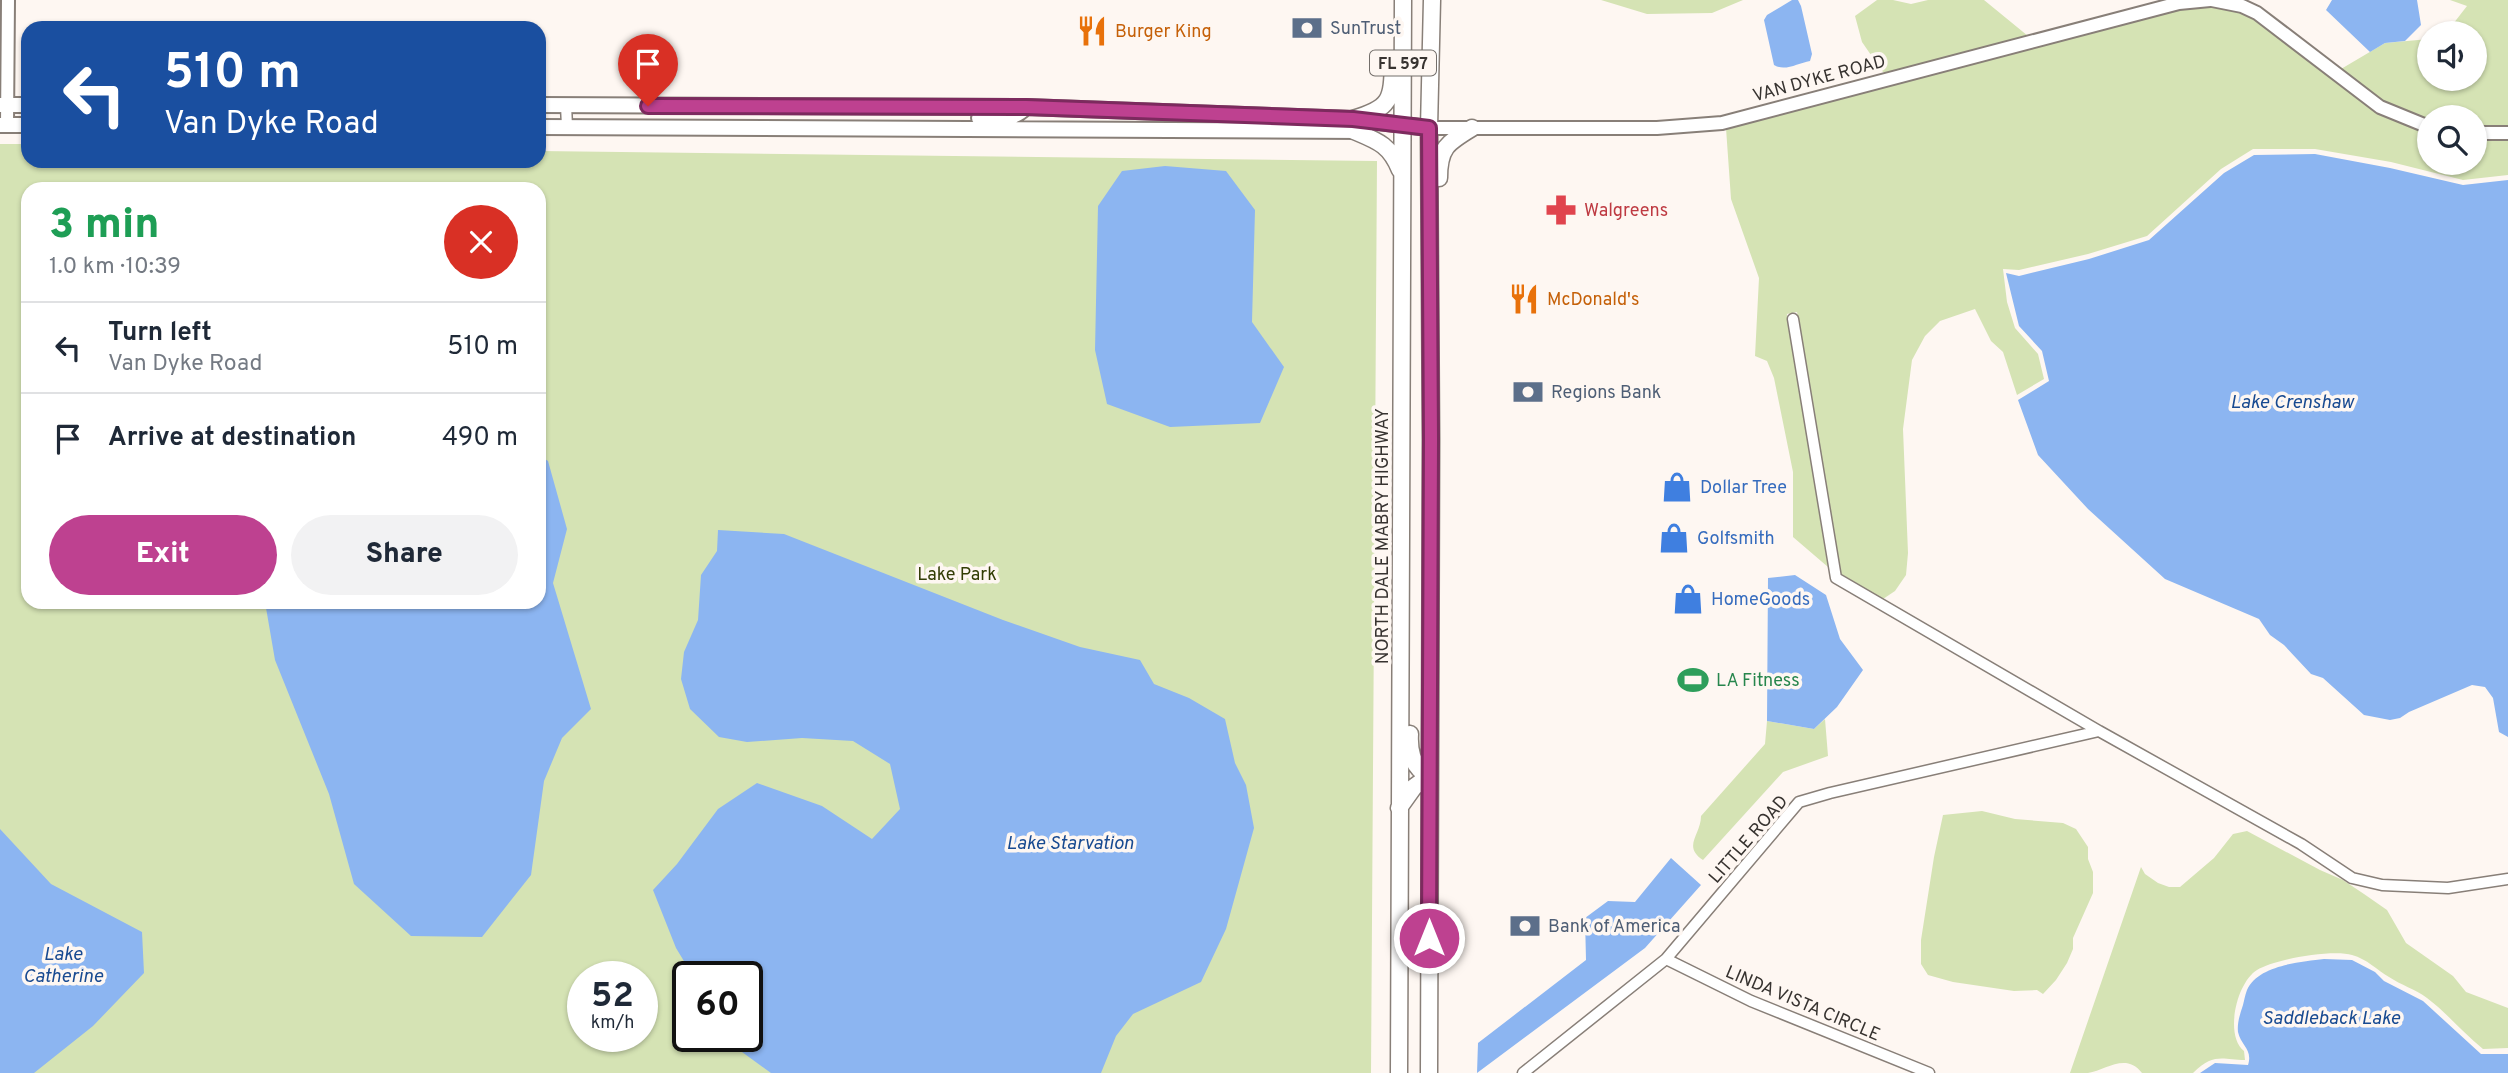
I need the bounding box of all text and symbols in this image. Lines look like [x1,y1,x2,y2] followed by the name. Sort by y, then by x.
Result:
[1290,11,1324,45] bank icon: SunTrust
[1075,14,1109,48] restaurant icon: Burger King
[1330,18,1401,41] place label: SunTrust
[1115,21,1212,44] place label: Burger King
[2417,21,2487,175] map controls
[2417,21,2487,91] button: sound
[618,34,678,106] pin
[164,44,301,106] text: 510 m
[629,45,667,83] icon: arrive
[49,49,140,140] icon: left
[1370,50,1436,76] road number: FL 597
[1750,51,1888,108] street label: VAN DYKE ROAD
[164,105,379,145] text: Van Dyke Road
[2417,105,2487,175] button: search
[1544,193,1578,227] pharmacy icon: Walgreens
[49,200,160,253] text: 3 min
[1584,200,1668,223] place label: Walgreens
[444,205,518,279] button: close
[49,253,181,282] text: 1.0 km · 10:39
[1507,282,1541,316] restaurant icon: McDonald's
[1547,289,1639,312] place label: McDonald's
[108,317,212,350] text: Turn left
[49,329,87,367] icon: left
[447,331,518,364] text: 510 m
[108,350,262,379] text: Van Dyke Road
[1511,375,1545,409] bank icon: Regions Bank
[1551,382,1661,405] place label: Regions Bank
[2230,391,2356,415] water label: Lake Crenshaw
[1372,408,1395,664] street label: NORTH DALE MABRY HIGHWAY
[49,420,87,458] icon: arrive
[108,422,356,455] text: Arrive at destination
[442,422,518,455] text: 490 m
[1660,470,1694,504] shop icon: Dollar Tree
[1700,477,1787,500] place label: Dollar Tree
[49,515,277,595] button: Exit
[291,515,518,595] button: Share
[1657,521,1691,555] shop icon: Golfsmith
[1697,528,1775,551] place label: Golfsmith
[917,564,997,587] park label: Lake Park
[1671,582,1705,616] shop icon: HomeGoods
[1711,589,1810,612] place label: HomeGoods
[1676,663,1710,697] sports icon: LA Fitness
[1716,670,1800,693] place label: LA Fitness
[1704,791,1794,889] street label: LITTLE ROAD
[1006,832,1134,856] water label: Lake Starvation
[1392,901,1466,975] position arrow
[1508,909,1542,943] bank icon: Bank of America
[1548,916,1680,939] place label: Bank of America
[23,943,103,989] water label: Lake Catherine
[672,961,763,1052] speed limit sign: 60
[1721,961,1883,1047] street label: LINDA VISTA CIRCLE
[591,975,634,1019] text: 52
[2262,1007,2400,1031] water label: Saddleback Lake
[591,1012,634,1035] text: km/h

